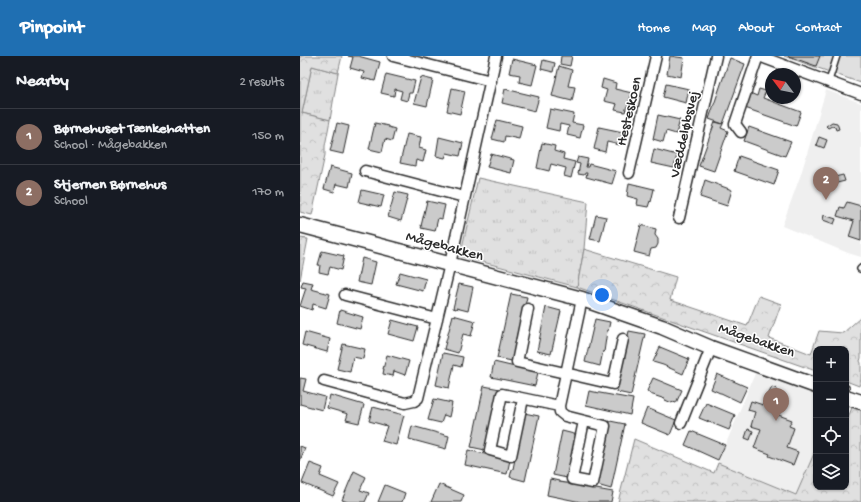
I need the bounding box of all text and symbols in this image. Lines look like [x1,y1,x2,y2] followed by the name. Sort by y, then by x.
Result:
[20,17,84,40] text: Pinpoint
[638,20,670,37] text: Home
[692,20,716,37] text: Map
[738,20,774,37] text: About
[796,20,841,37] text: Contact
[765,68,801,104] north arrow
[16,72,69,92] text: Nearby
[239,75,284,90] text: 2 results
[613,75,647,148] street label: Hesteskoen
[666,89,704,181] street label: Væddeløbsvej
[54,120,210,138] text: Børnehuset Tænkehatten
[26,129,32,144] text: 1
[252,129,284,144] text: 150 m
[54,138,167,153] text: School · Mågebakken
[813,167,839,200] pin: 2
[54,176,166,194] text: Stjernen Børnehus
[26,185,32,200] text: 2
[252,185,284,200] text: 170 m
[54,194,88,209] text: School
[404,228,485,266] street label: Mågebakken
[592,285,612,305] your location
[716,319,797,362] street label: Mågebakken
[813,346,849,490] map controls
[813,346,849,382] button: +
[813,382,849,418] button: −
[763,388,789,421] pin: 1
[813,418,849,454] button: locate
[813,454,849,490] button: layers

